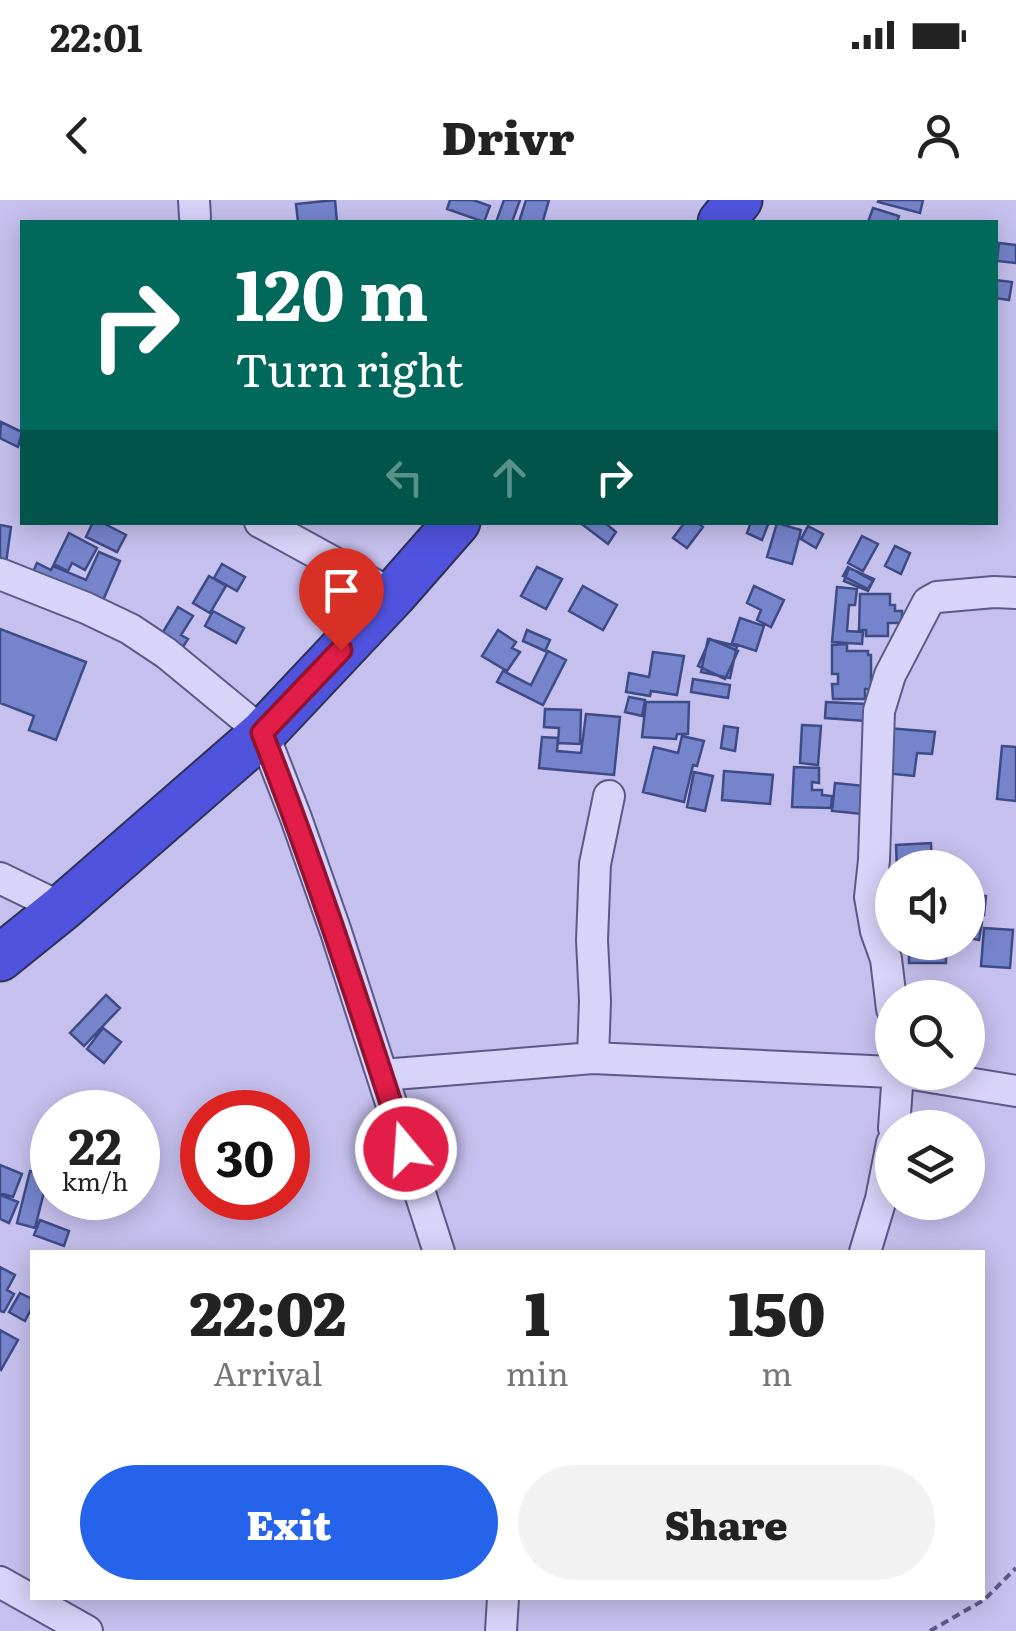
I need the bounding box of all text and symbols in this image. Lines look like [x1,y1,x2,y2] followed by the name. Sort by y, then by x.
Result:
[50,7,142,64] text: 22:01
[442,102,574,169] text: Drivr
[50,108,105,163] icon: back
[911,108,966,163] icon: person
[235,239,428,343] text: 120 m
[70,260,200,390] icon: right
[235,334,463,401] text: Turn right
[377,450,432,505] icon: left
[482,450,537,505] icon: ahead
[587,450,642,505] icon: right
[299,548,384,651] pin
[314,563,369,618] icon: arrive
[875,850,985,1220] map controls
[875,850,985,960] button: sound
[875,980,985,1090] button: search
[180,1090,310,1220] speed limit sign: 30
[354,1097,458,1201] position arrow
[68,1106,122,1180] text: 22
[875,1110,985,1220] button: layers
[62,1162,128,1199] text: km/h
[190,1265,346,1354] text: 22:02
[525,1265,550,1354] text: 1
[728,1265,825,1354] text: 150
[213,1348,323,1396] text: Arrival
[506,1348,569,1396] text: min
[761,1348,792,1396] text: m
[80,1465,498,1580] button: Exit
[518,1465,935,1580] button: Share

